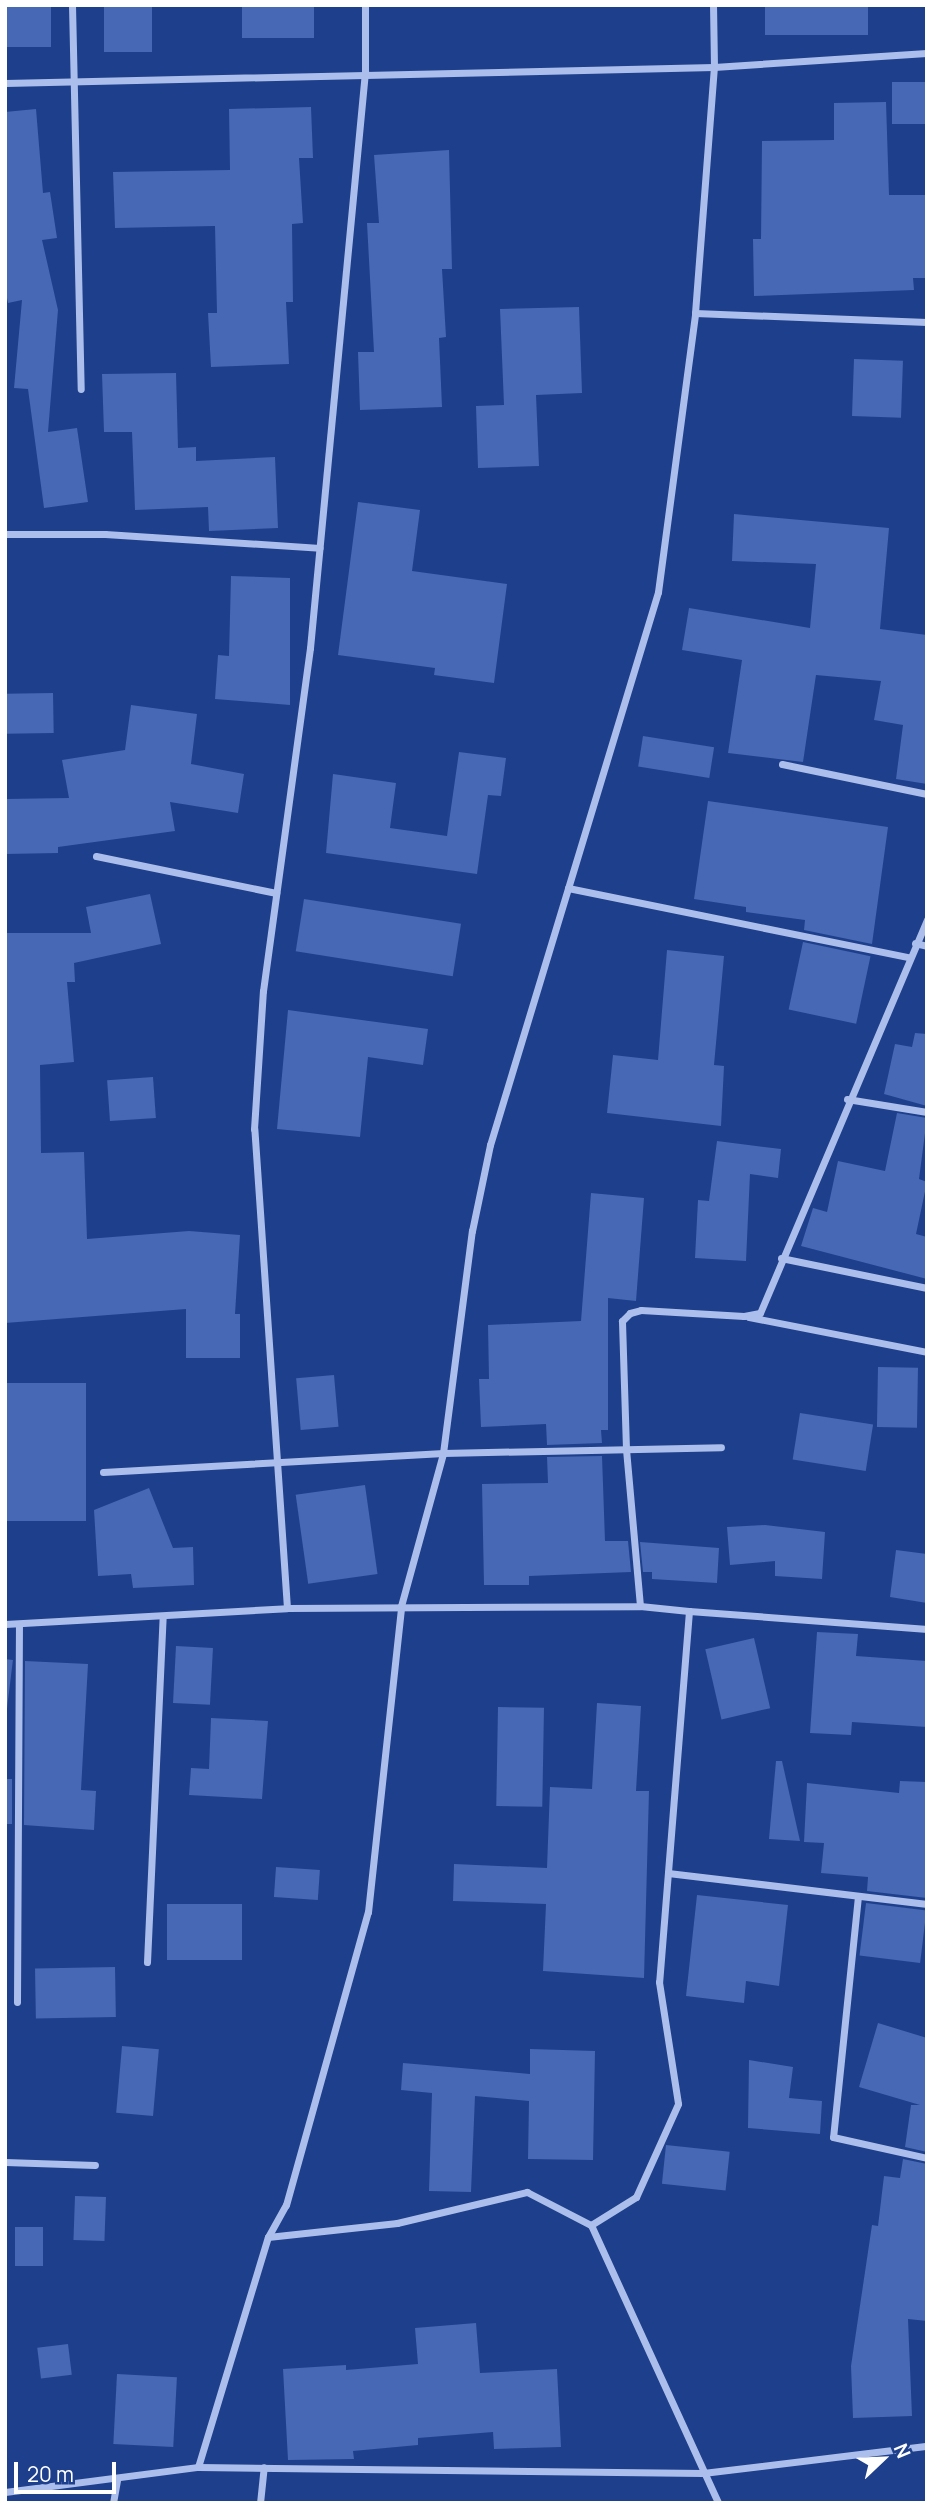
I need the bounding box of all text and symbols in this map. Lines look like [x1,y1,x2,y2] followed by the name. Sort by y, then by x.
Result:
[848,2424,918,2494] north arrow
[888,2439,917,2462] text: N
[18,2448,119,2492] scale bar
[27,2460,74,2488] text: 20 m

